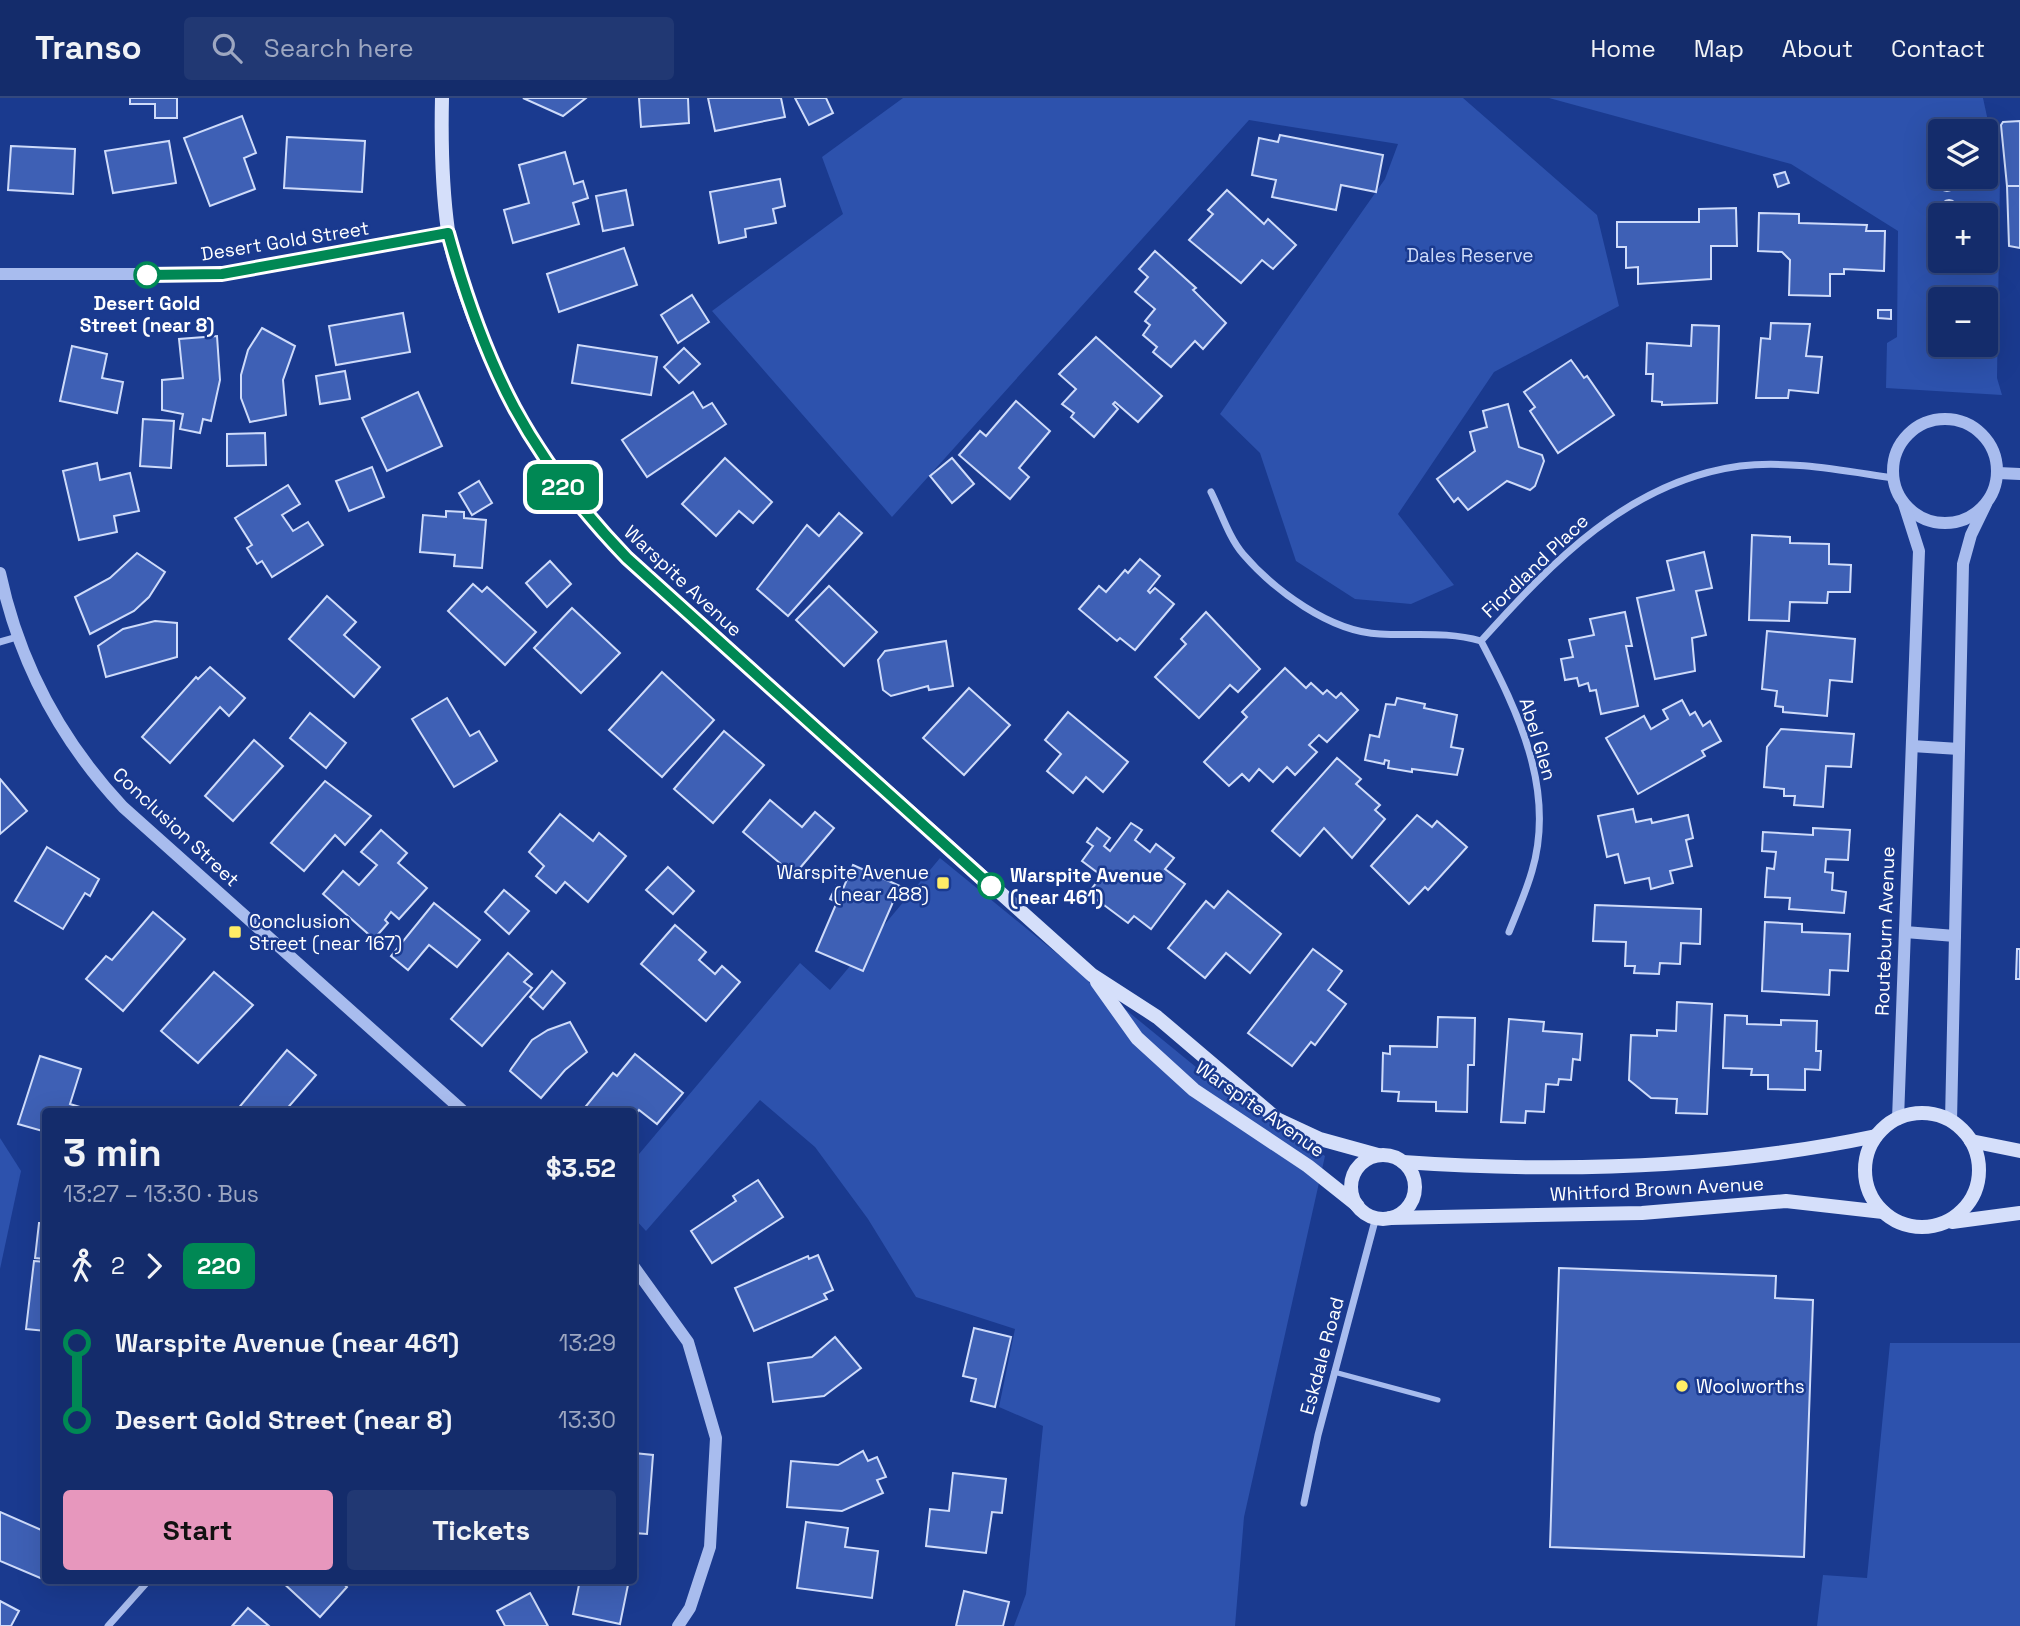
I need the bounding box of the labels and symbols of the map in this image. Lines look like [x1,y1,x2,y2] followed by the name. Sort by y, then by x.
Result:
[199,215,371,267] street label: Desert Gold Street
[1406,243,1534,268] park label: Dales Reserve
[134,262,160,288] marker: Desert Gold Street (near 8)
[80,291,214,338] place label: Desert Gold Street (near 8)
[523,464,603,510] line badge: 220
[1476,509,1594,623] street label: Fiordland Place
[619,520,747,642] street label: Warspite Avenue
[1514,695,1562,783] street label: Abel Glen
[107,762,245,892] street label: Conclusion Street
[1870,846,1900,1016] street label: Routeburn Avenue
[776,860,929,907] place label: Warspite Avenue (near 488)
[1010,863,1163,910] place label: Warspite Avenue (near 461)
[978,873,1004,899] marker: Warspite Avenue (near 461)
[935,875,951,891] marker: Warspite Avenue (near 488)
[249,909,402,956] place label: Conclusion Street (near 167)
[227,924,243,940] marker: Conclusion Street (near 167)
[1190,1055,1330,1163] street label: Warspite Avenue
[1549,1171,1765,1207] street label: Whitford Brown Avenue
[1294,1294,1350,1418] street label: Eskdale Road
[1696,1374,1805,1399] place label: Woolworths
[1674,1378,1690,1394] marker: Woolworths

